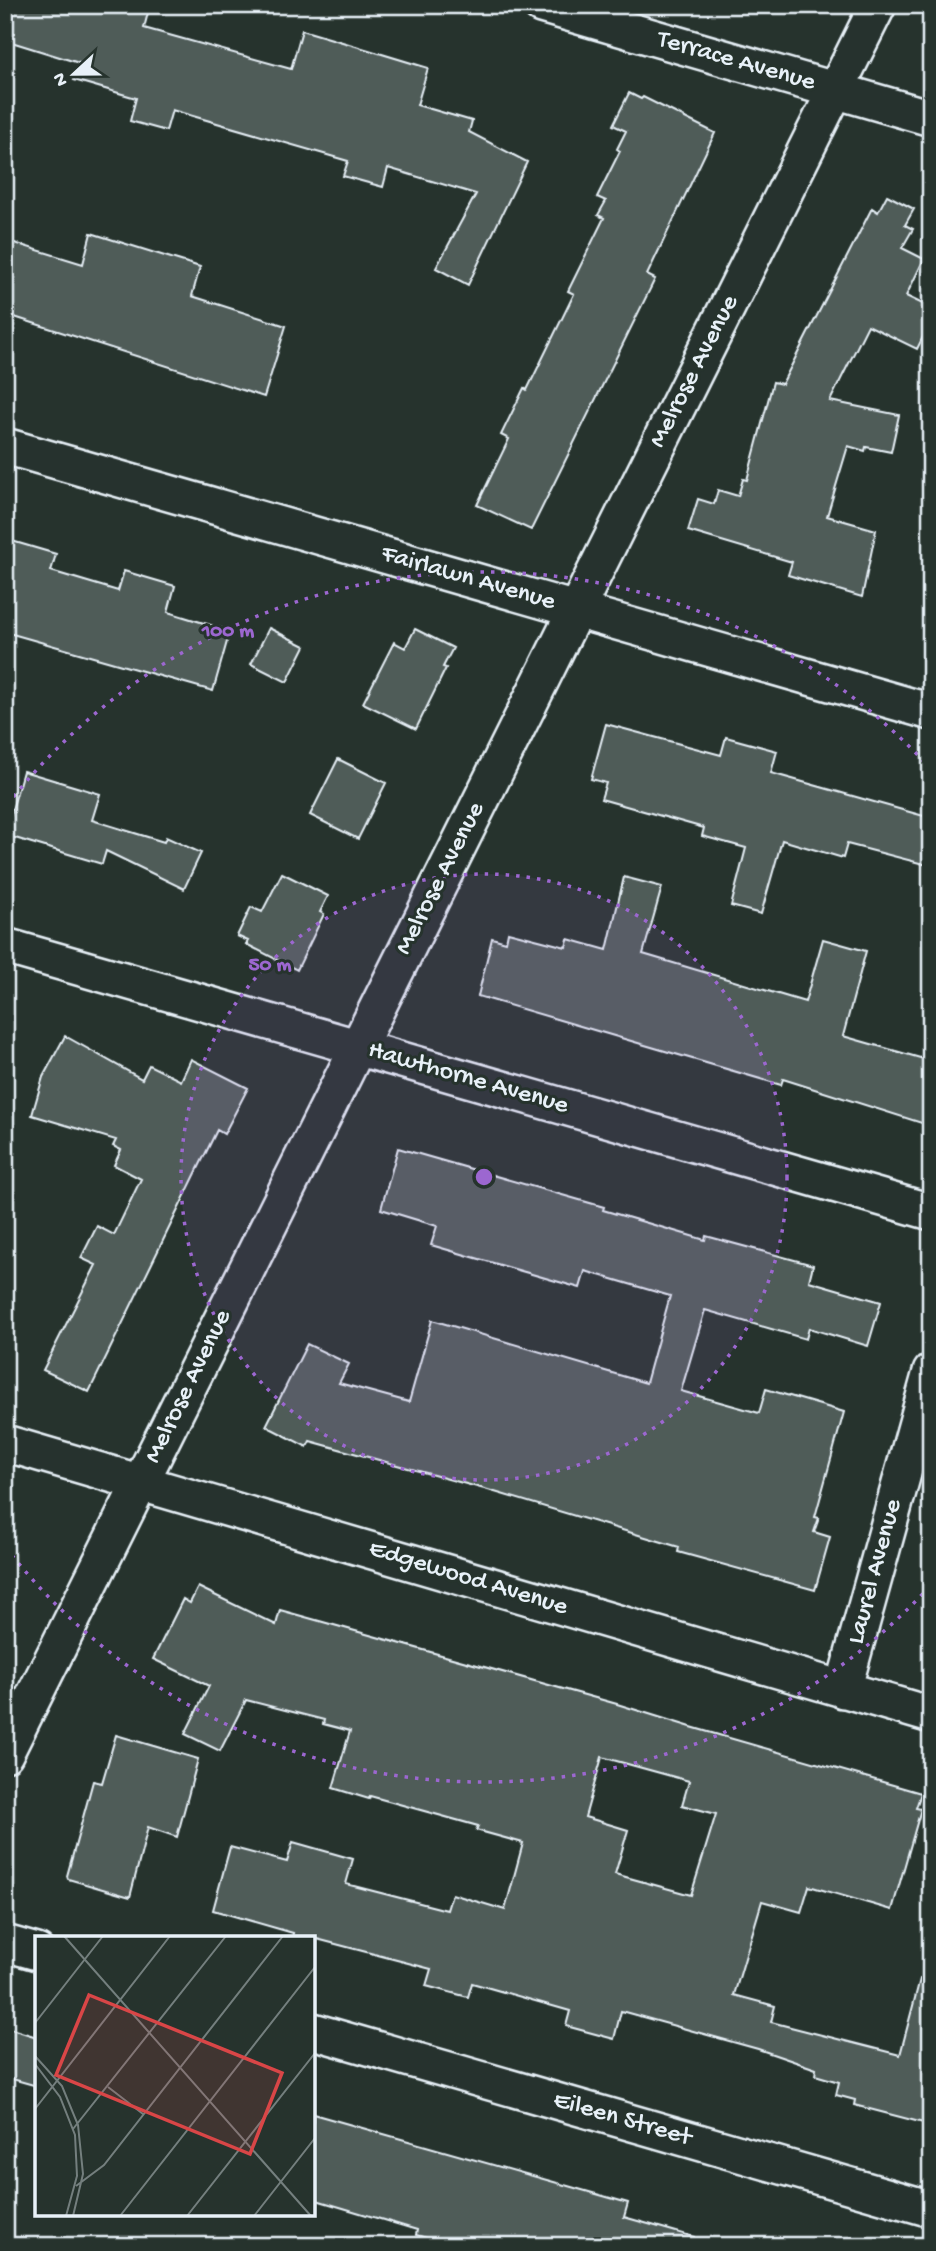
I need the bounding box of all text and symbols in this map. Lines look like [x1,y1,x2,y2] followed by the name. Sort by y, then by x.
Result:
[652,24,819,100] street label: Terrace Avenue
[38,38,108,108] north arrow
[48,69,74,89] text: N
[643,290,747,454] street label: Melrose Avenue
[376,539,559,619] street label: Fairlawn Avenue
[201,620,254,645] text: 100 m
[389,797,493,961] street label: Melrose Avenue
[249,954,292,979] text: 50 m
[364,1036,572,1123] street label: Hawthorne Avenue
[472,1165,496,1189] centre of rings
[138,1305,240,1469] street label: Melrose Avenue
[842,1496,910,1648] street label: Laurel Avenue
[365,1534,572,1624] street label: Edgewood Avenue
[35,1936,315,2216] inset map
[549,2085,697,2155] street label: Eileen Street

